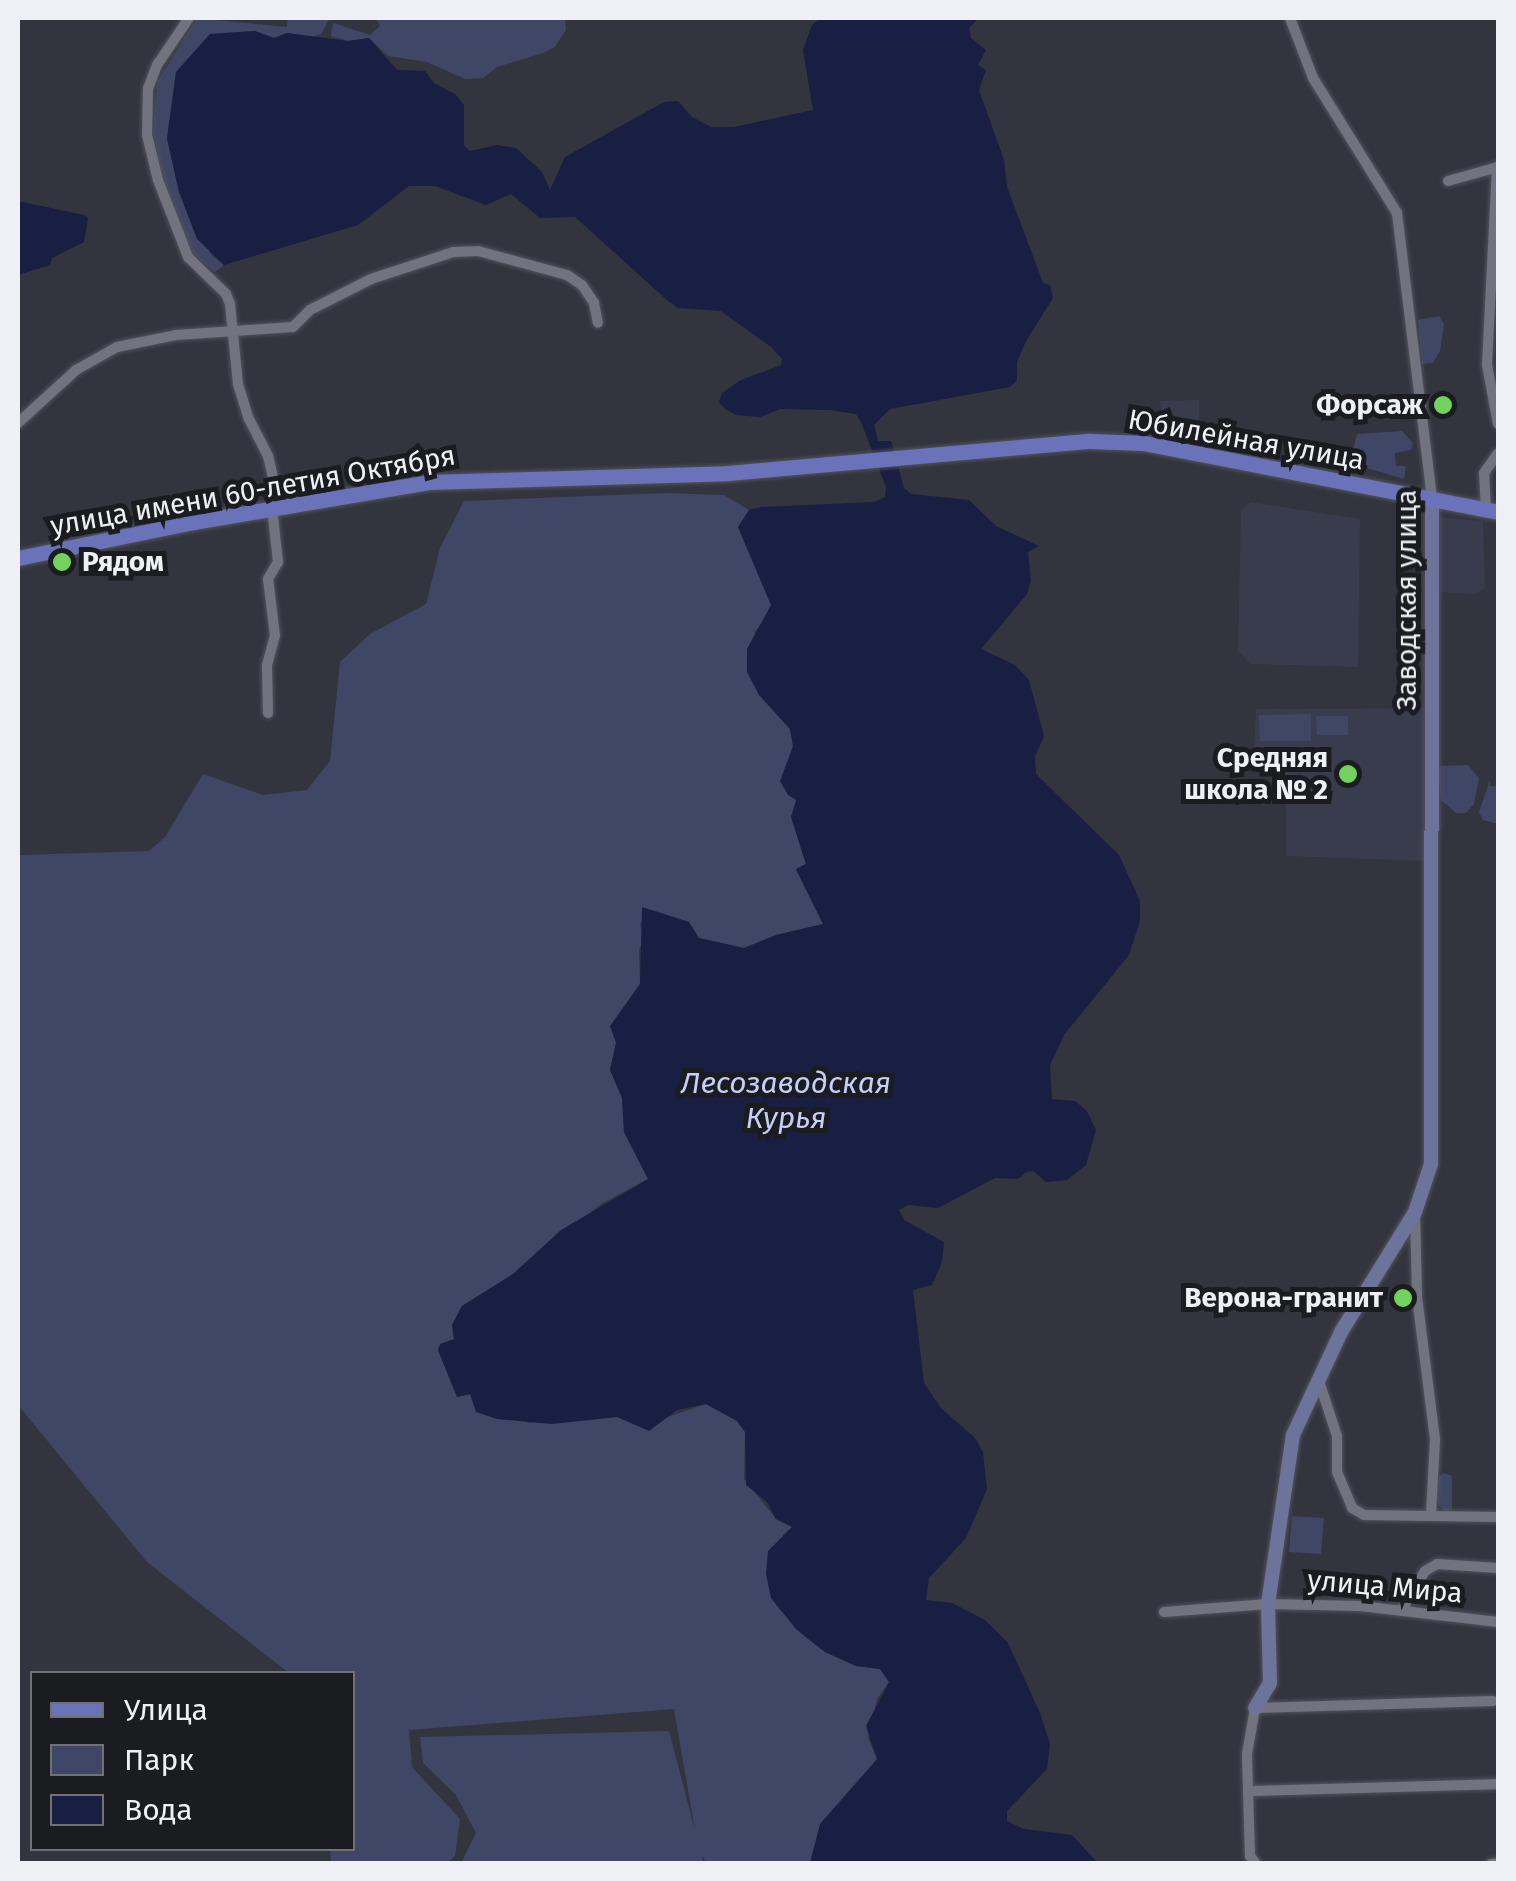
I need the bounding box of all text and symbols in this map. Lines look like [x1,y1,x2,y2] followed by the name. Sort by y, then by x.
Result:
[1316,388,1423,422] place label: Форсаж
[1432,394,1454,416] marker: Форсаж
[1125,403,1367,477] street label: Юбилейная улица
[48,439,458,543] street label: улица имени 60-летия Октября
[1390,490,1424,710] street label: Заводская улица
[82,545,164,579] place label: Рядом
[51,551,73,573] marker: Рядом
[1184,741,1328,807] place label: Средняя школа № 2
[1337,763,1359,785] marker: Средняя школа № 2
[681,1065,891,1136] water label: Лесозаводская Курья
[1184,1281,1383,1315] place label: Верона-гранит
[1392,1287,1414,1309] marker: Верона-гранит
[1306,1563,1464,1611] street label: улица Мира
[30,1671,355,1851] legend
[124,1692,208,1728] text: Улица
[124,1742,194,1778] text: Парк
[124,1792,193,1828] text: Вода

